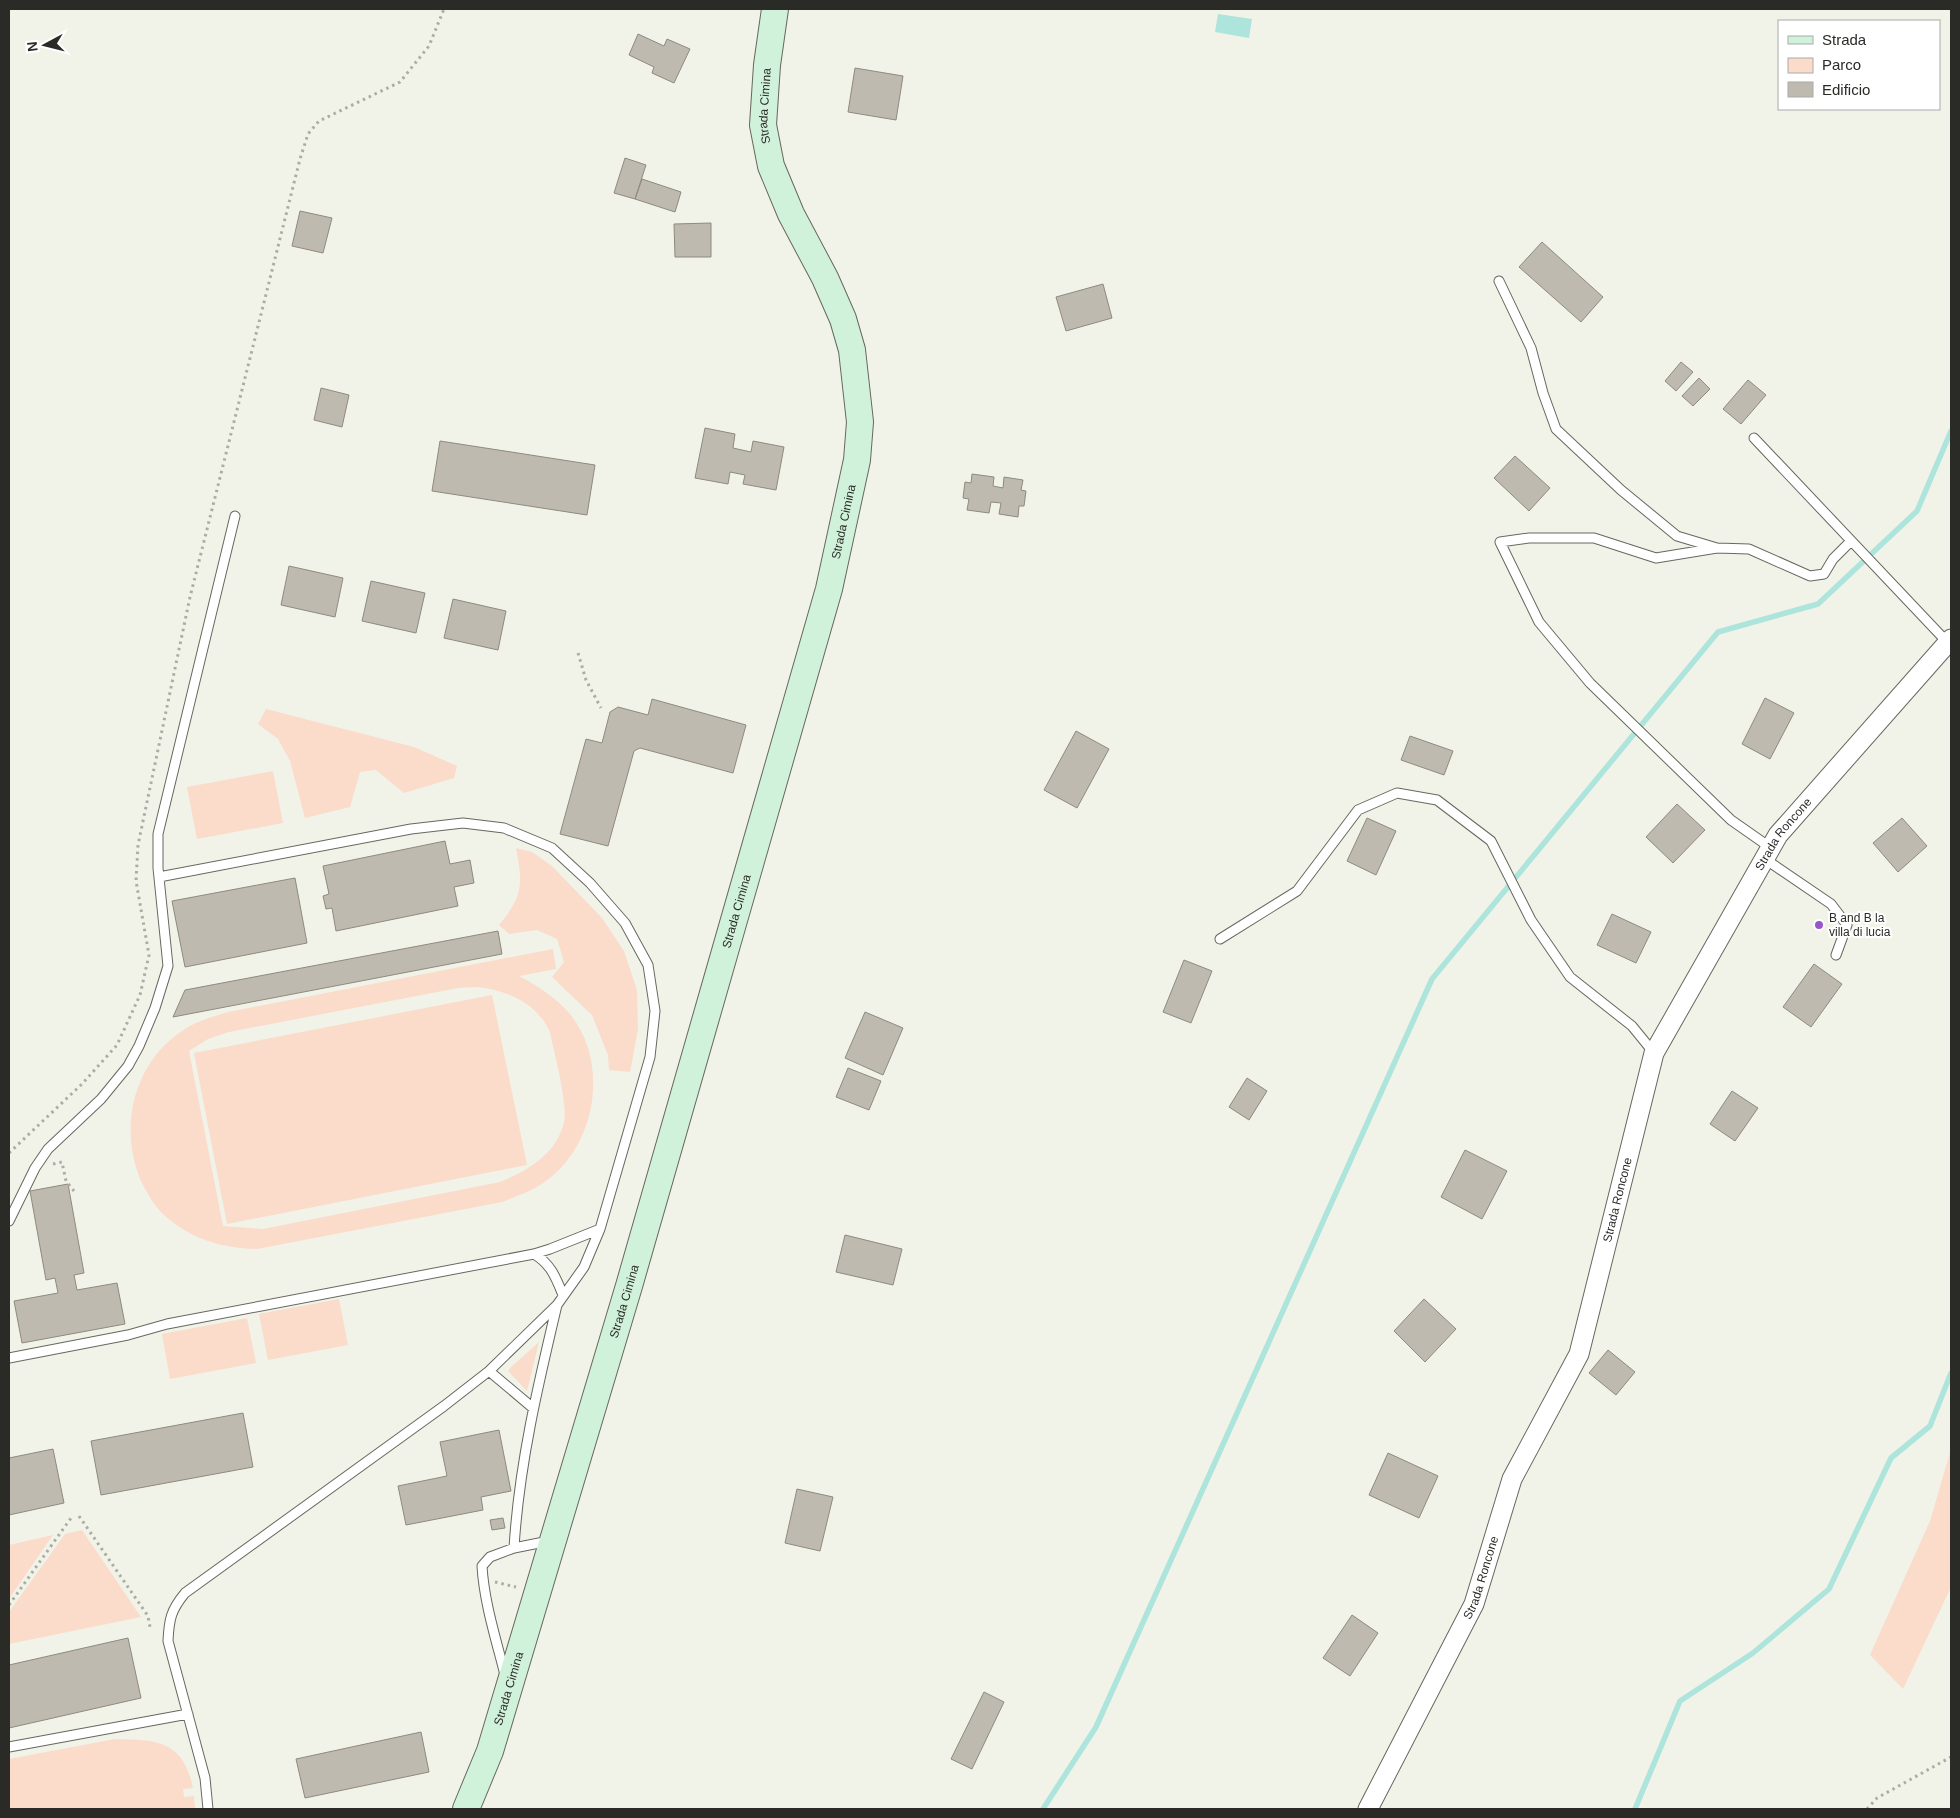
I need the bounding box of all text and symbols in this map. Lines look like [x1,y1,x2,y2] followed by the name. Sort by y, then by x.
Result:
[20,20,70,70] north arrow
[1778,20,1940,110] legend
[1822,31,1867,48] text: Strada
[24,41,41,53] text: N
[1822,56,1861,73] text: Parco
[756,67,774,145] street label: Strada Cimina
[1822,81,1870,98] text: Edificio
[829,483,859,560] street label: Strada Cimina
[1752,795,1815,873] street label: Strada Roncone
[719,872,754,950] street label: Strada Cimina
[1829,911,1891,939] place label: B and B la villa di lucia
[1813,919,1825,931] marker: B and B la villa di lucia
[1600,1156,1635,1244] street label: Strada Roncone
[607,1263,642,1340] street label: Strada Cimina
[1460,1534,1501,1622] street label: Strada Roncone
[491,1650,526,1727] street label: Strada Cimina

